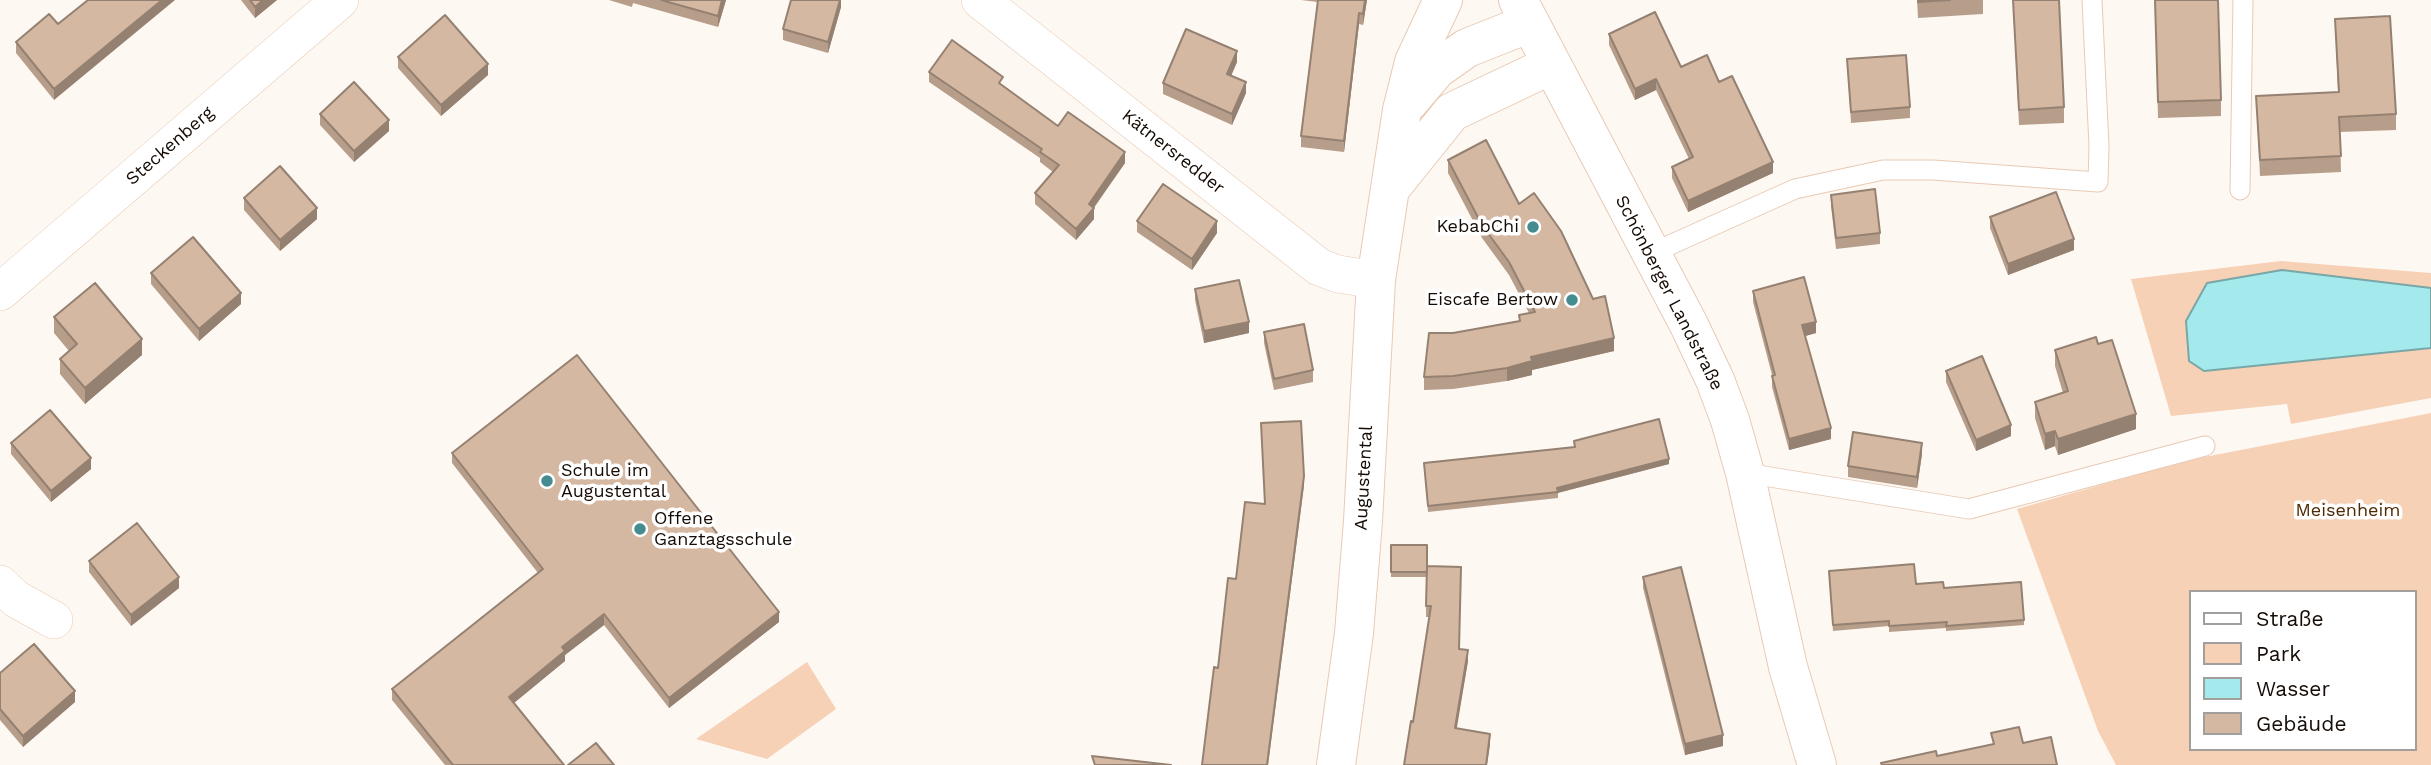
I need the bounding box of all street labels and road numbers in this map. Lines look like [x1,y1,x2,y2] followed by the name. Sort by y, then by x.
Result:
[122,102,218,190] street label: Steckenberg
[1117,105,1229,199] street label: Kätnersredder
[1610,192,1728,394] street label: Schönberger Landstraße
[1350,425,1378,531] street label: Augustental

